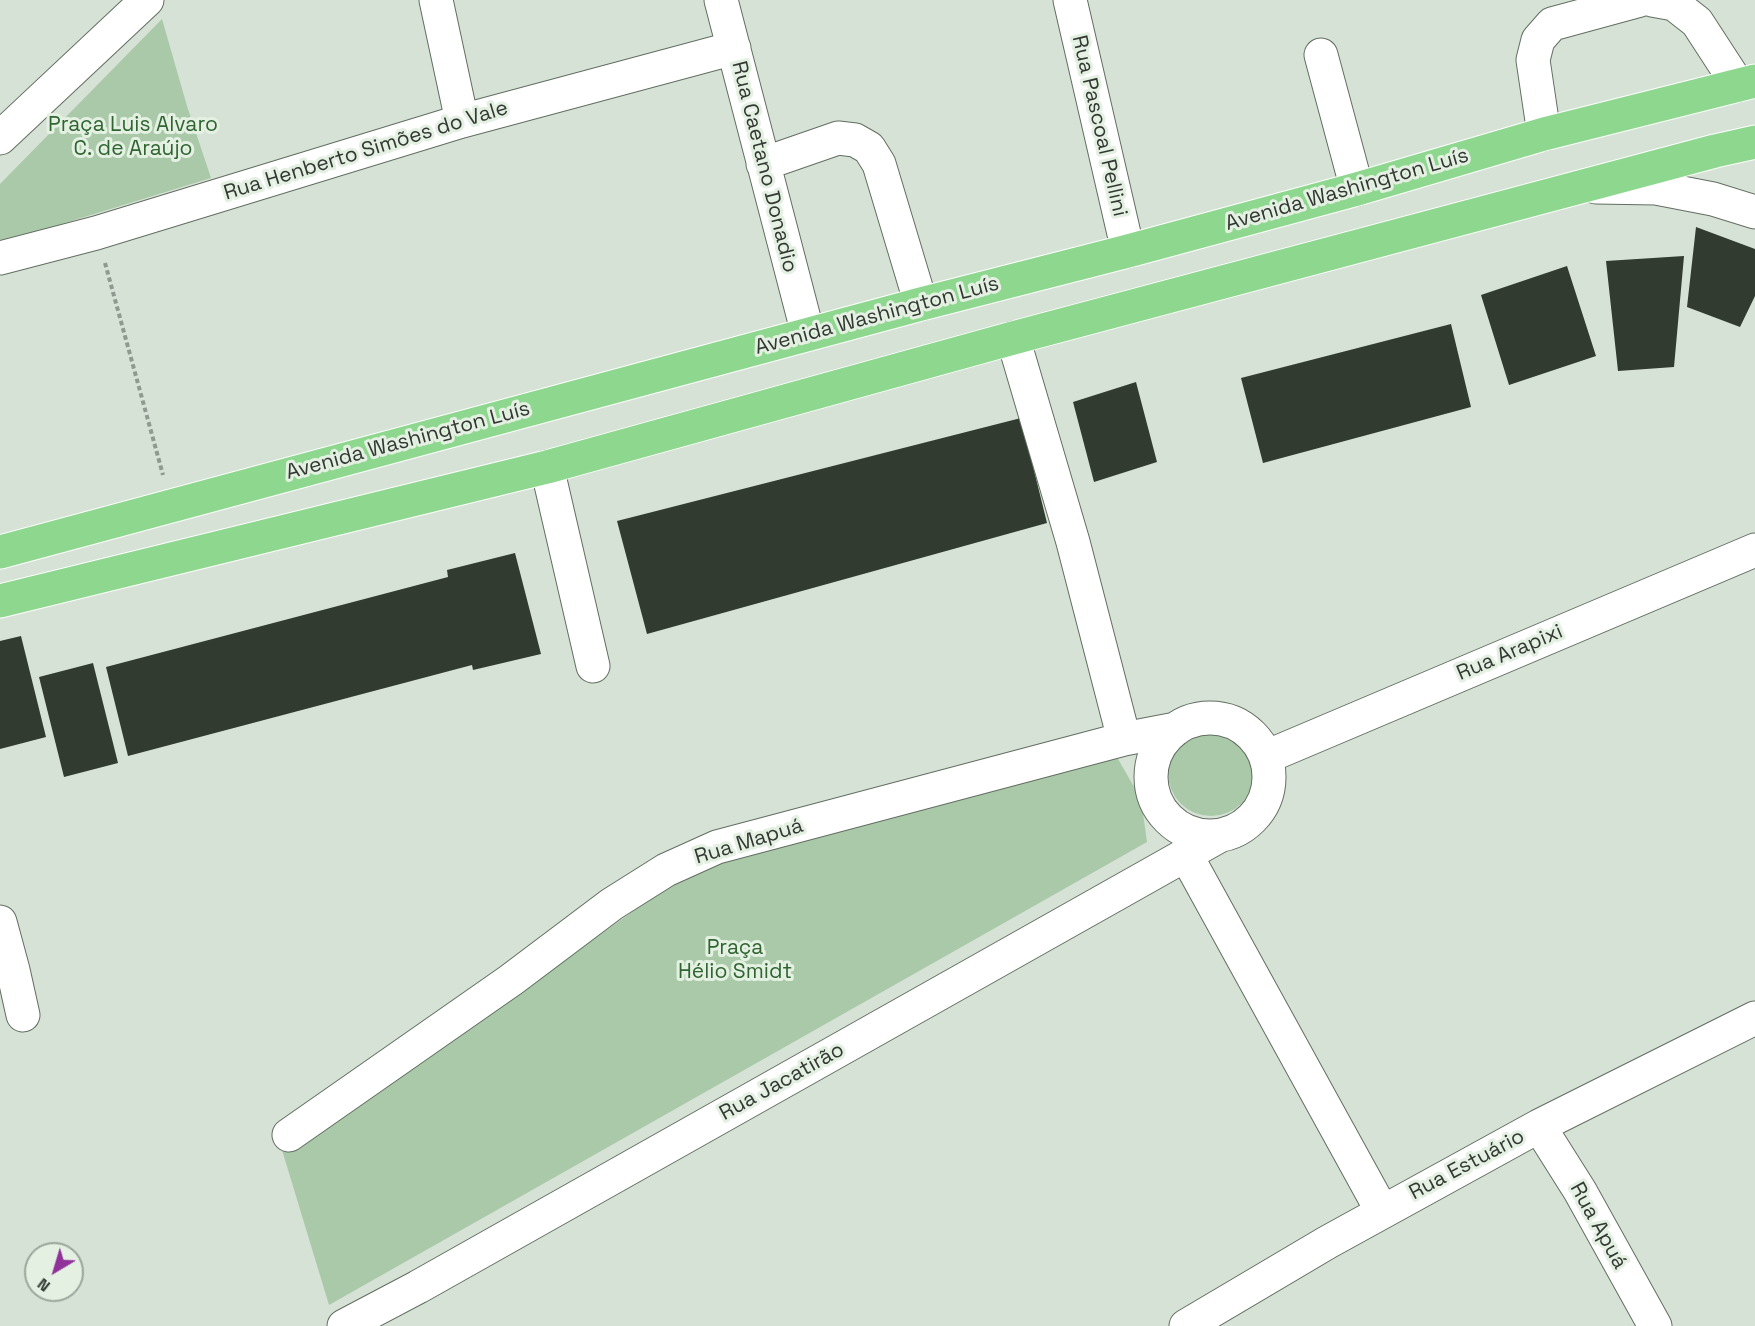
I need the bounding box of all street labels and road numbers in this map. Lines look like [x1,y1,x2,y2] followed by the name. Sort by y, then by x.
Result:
[1066,33,1132,219] street label: Rua Pascoal Pellini
[726,59,802,275] street label: Rua Caetano Donadio
[221,96,511,206] street label: Rua Henberto Simões do Vale
[1223,143,1471,237] street label: Avenida Washington Luís
[752,271,1002,361] street label: Avenida Washington Luís
[283,396,533,486] street label: Avenida Washington Luís
[1453,619,1567,687] street label: Rua Arapixi
[692,814,806,870] street label: Rua Mapuá
[715,1037,849,1127] street label: Rua Jacatirão
[1405,1124,1529,1206] street label: Rua Estuário
[1564,1178,1632,1274] street label: Rua Apuá

